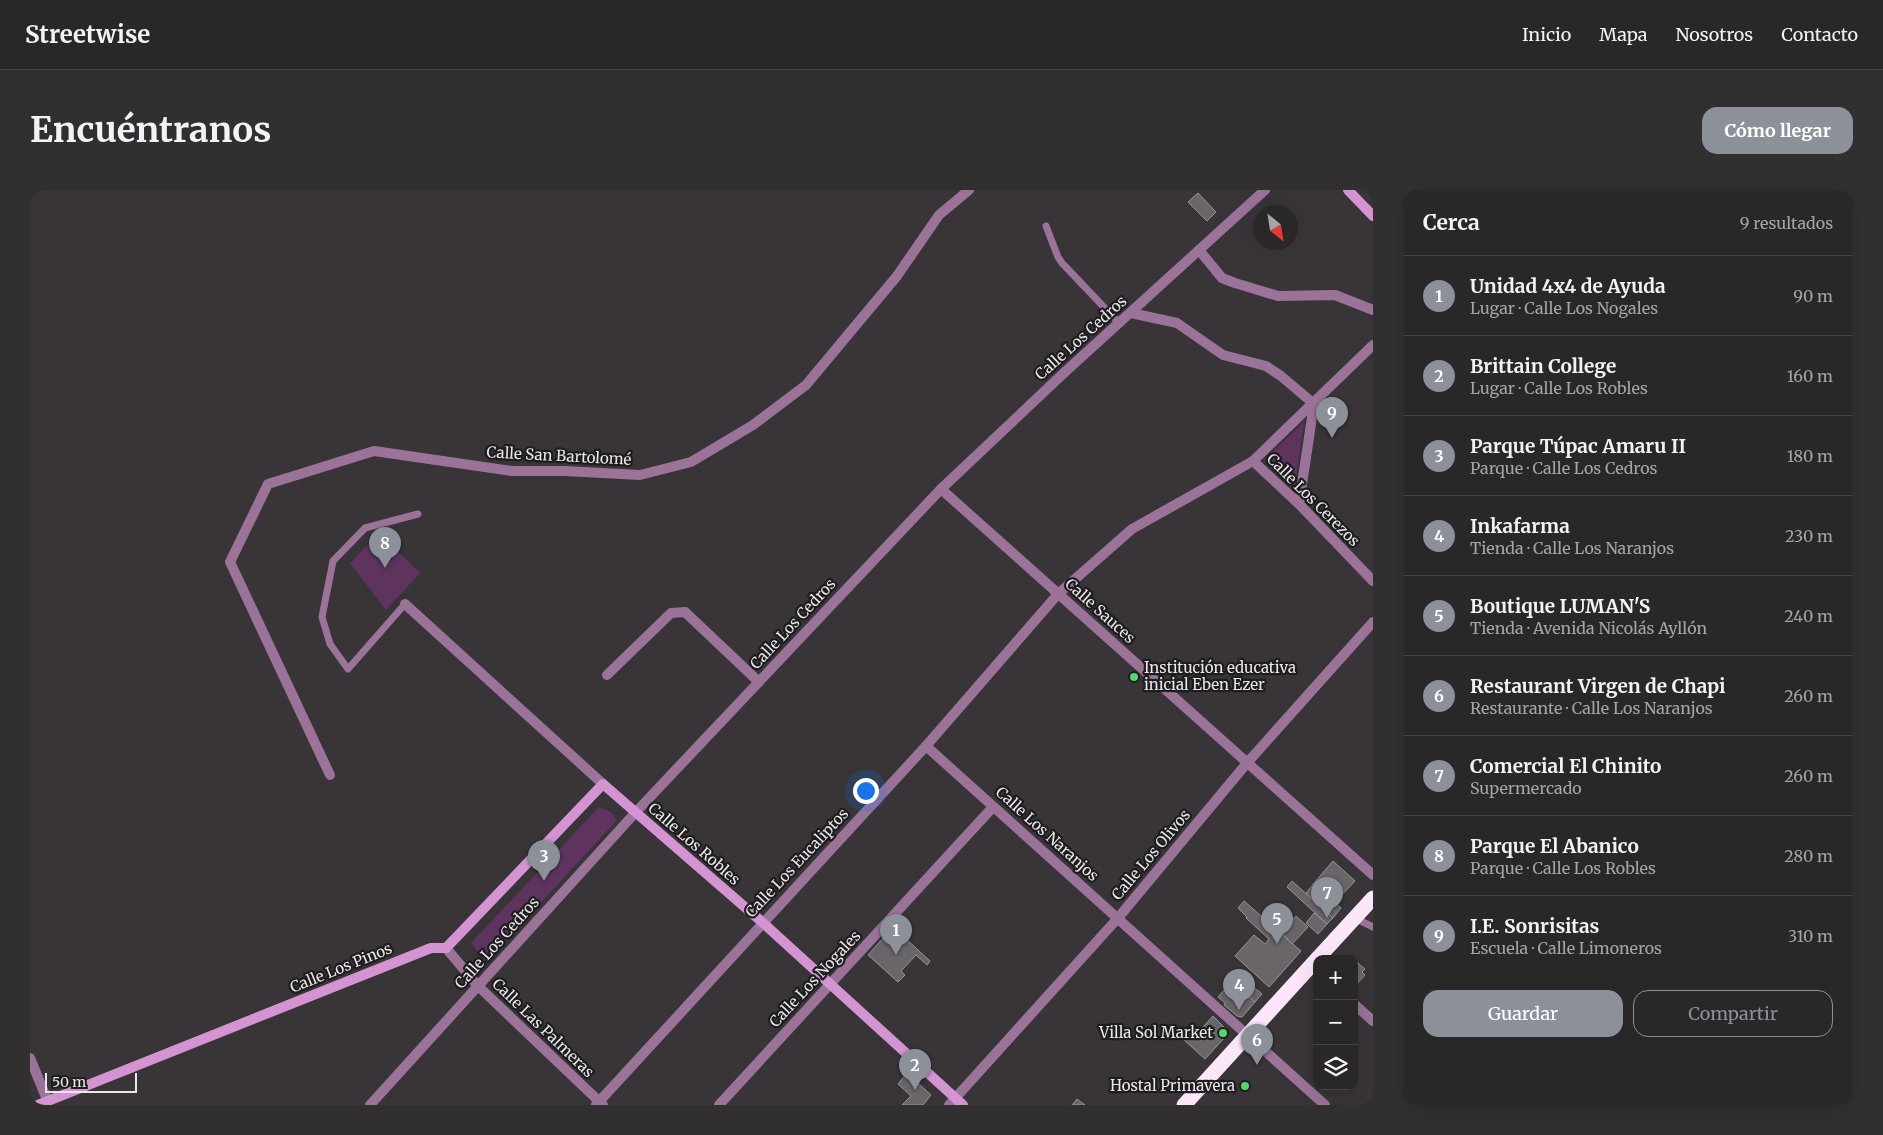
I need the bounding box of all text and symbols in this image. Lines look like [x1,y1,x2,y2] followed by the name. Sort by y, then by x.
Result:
[25,19,150,50] text: Streetwise
[1522,23,1571,46] text: Inicio
[1599,23,1648,46] text: Mapa
[1676,23,1753,46] text: Nosotros
[1781,23,1858,46] text: Contacto
[1702,107,1853,154] button: Cómo llegar
[30,108,271,152] text: Encuéntranos
[1253,205,1298,250] north arrow
[1423,209,1480,236] text: Cerca
[1740,213,1833,233] text: 9 resultados
[1470,274,1666,298] text: Unidad 4x4 de Ayuda
[1435,286,1443,306] text: 1
[1793,286,1833,306] text: 90 m
[1031,291,1131,384] street label: Calle Los Cedros
[1470,298,1658,318] text: Lugar · Calle Los Nogales
[1470,354,1616,378] text: Brittain College
[1434,366,1444,386] text: 2
[1787,366,1833,386] text: 160 m
[1470,378,1648,398] text: Lugar · Calle Los Robles
[1316,397,1348,438] pin: 9
[1470,434,1686,458] text: Parque Túpac Amaru II
[486,442,632,469] street label: Calle San Bartolomé
[1434,446,1444,466] text: 3
[1787,446,1833,466] text: 180 m
[1263,449,1364,550] street label: Calle Los Cerezos
[1470,458,1657,478] text: Parque · Calle Los Cedros
[1470,514,1570,538] text: Inkafarma
[1434,526,1444,546] text: 4
[1785,526,1833,546] text: 230 m
[369,527,401,568] pin: 8
[1470,538,1674,558] text: Tienda · Calle Los Naranjos
[746,574,839,673] street label: Calle Los Cedros
[1061,574,1139,647] street label: Calle Sauces
[1470,594,1650,618] text: Boutique LUMAN'S
[1434,606,1444,626] text: 5
[1784,606,1833,626] text: 240 m
[1470,618,1707,638] text: Tienda · Avenida Nicolás Ayllón
[1144,658,1296,694] place label: Institución educativa inicial Eben Ezer
[1128,671,1140,683] marker: Institución educativa inicial Eben Ezer
[1470,674,1726,698] text: Restaurant Virgen de Chapi
[1434,686,1444,706] text: 6
[1784,686,1833,706] text: 260 m
[1470,698,1713,718] text: Restaurante · Calle Los Naranjos
[1470,754,1661,778] text: Comercial El Chinito
[1434,766,1444,786] text: 7
[1784,766,1833,786] text: 260 m
[853,778,879,804] your location
[1470,778,1582,798] text: Supermercado
[992,782,1103,885] street label: Calle Los Naranjos
[644,798,744,889] street label: Calle Los Robles
[741,804,852,921] street label: Calle Los Eucaliptos
[1107,806,1194,904] street label: Calle Los Olivos
[1470,834,1639,858] text: Parque El Abanico
[528,840,560,881] pin: 3
[1434,846,1444,866] text: 8
[1784,846,1833,866] text: 280 m
[1470,858,1656,878] text: Parque · Calle Los Robles
[1311,877,1343,918] pin: 7
[450,893,543,993] street label: Calle Los Cedros
[1261,903,1293,944] pin: 5
[880,914,912,955] pin: 1
[1470,914,1599,938] text: I.E. Sonrisitas
[765,926,864,1031] street label: Calle Los Nogales
[1434,926,1444,946] text: 9
[1788,926,1833,946] text: 310 m
[287,938,395,997] street label: Calle Los Pinos
[1470,938,1662,958] text: Escuela · Calle Limoneros
[1313,955,1358,1090] map controls
[1313,955,1358,1000] button: +
[1223,969,1255,1010] pin: 4
[488,974,598,1081] street label: Calle Las Palmeras
[1423,990,1623,1037] button: Guardar
[1633,990,1833,1037] button: Compartir
[1313,1000,1358,1045] button: −
[1098,1023,1213,1042] place label: Villa Sol Market
[1241,1024,1273,1065] pin: 6
[1217,1027,1229,1039] marker: Villa Sol Market
[1313,1045,1358,1090] button: layers
[899,1049,931,1090] pin: 2
[45,1070,138,1093] scale bar
[52,1073,86,1091] text: 50 m
[1110,1076,1235,1095] place label: Hostal Primavera
[1239,1080,1251,1092] marker: Hostal Primavera

